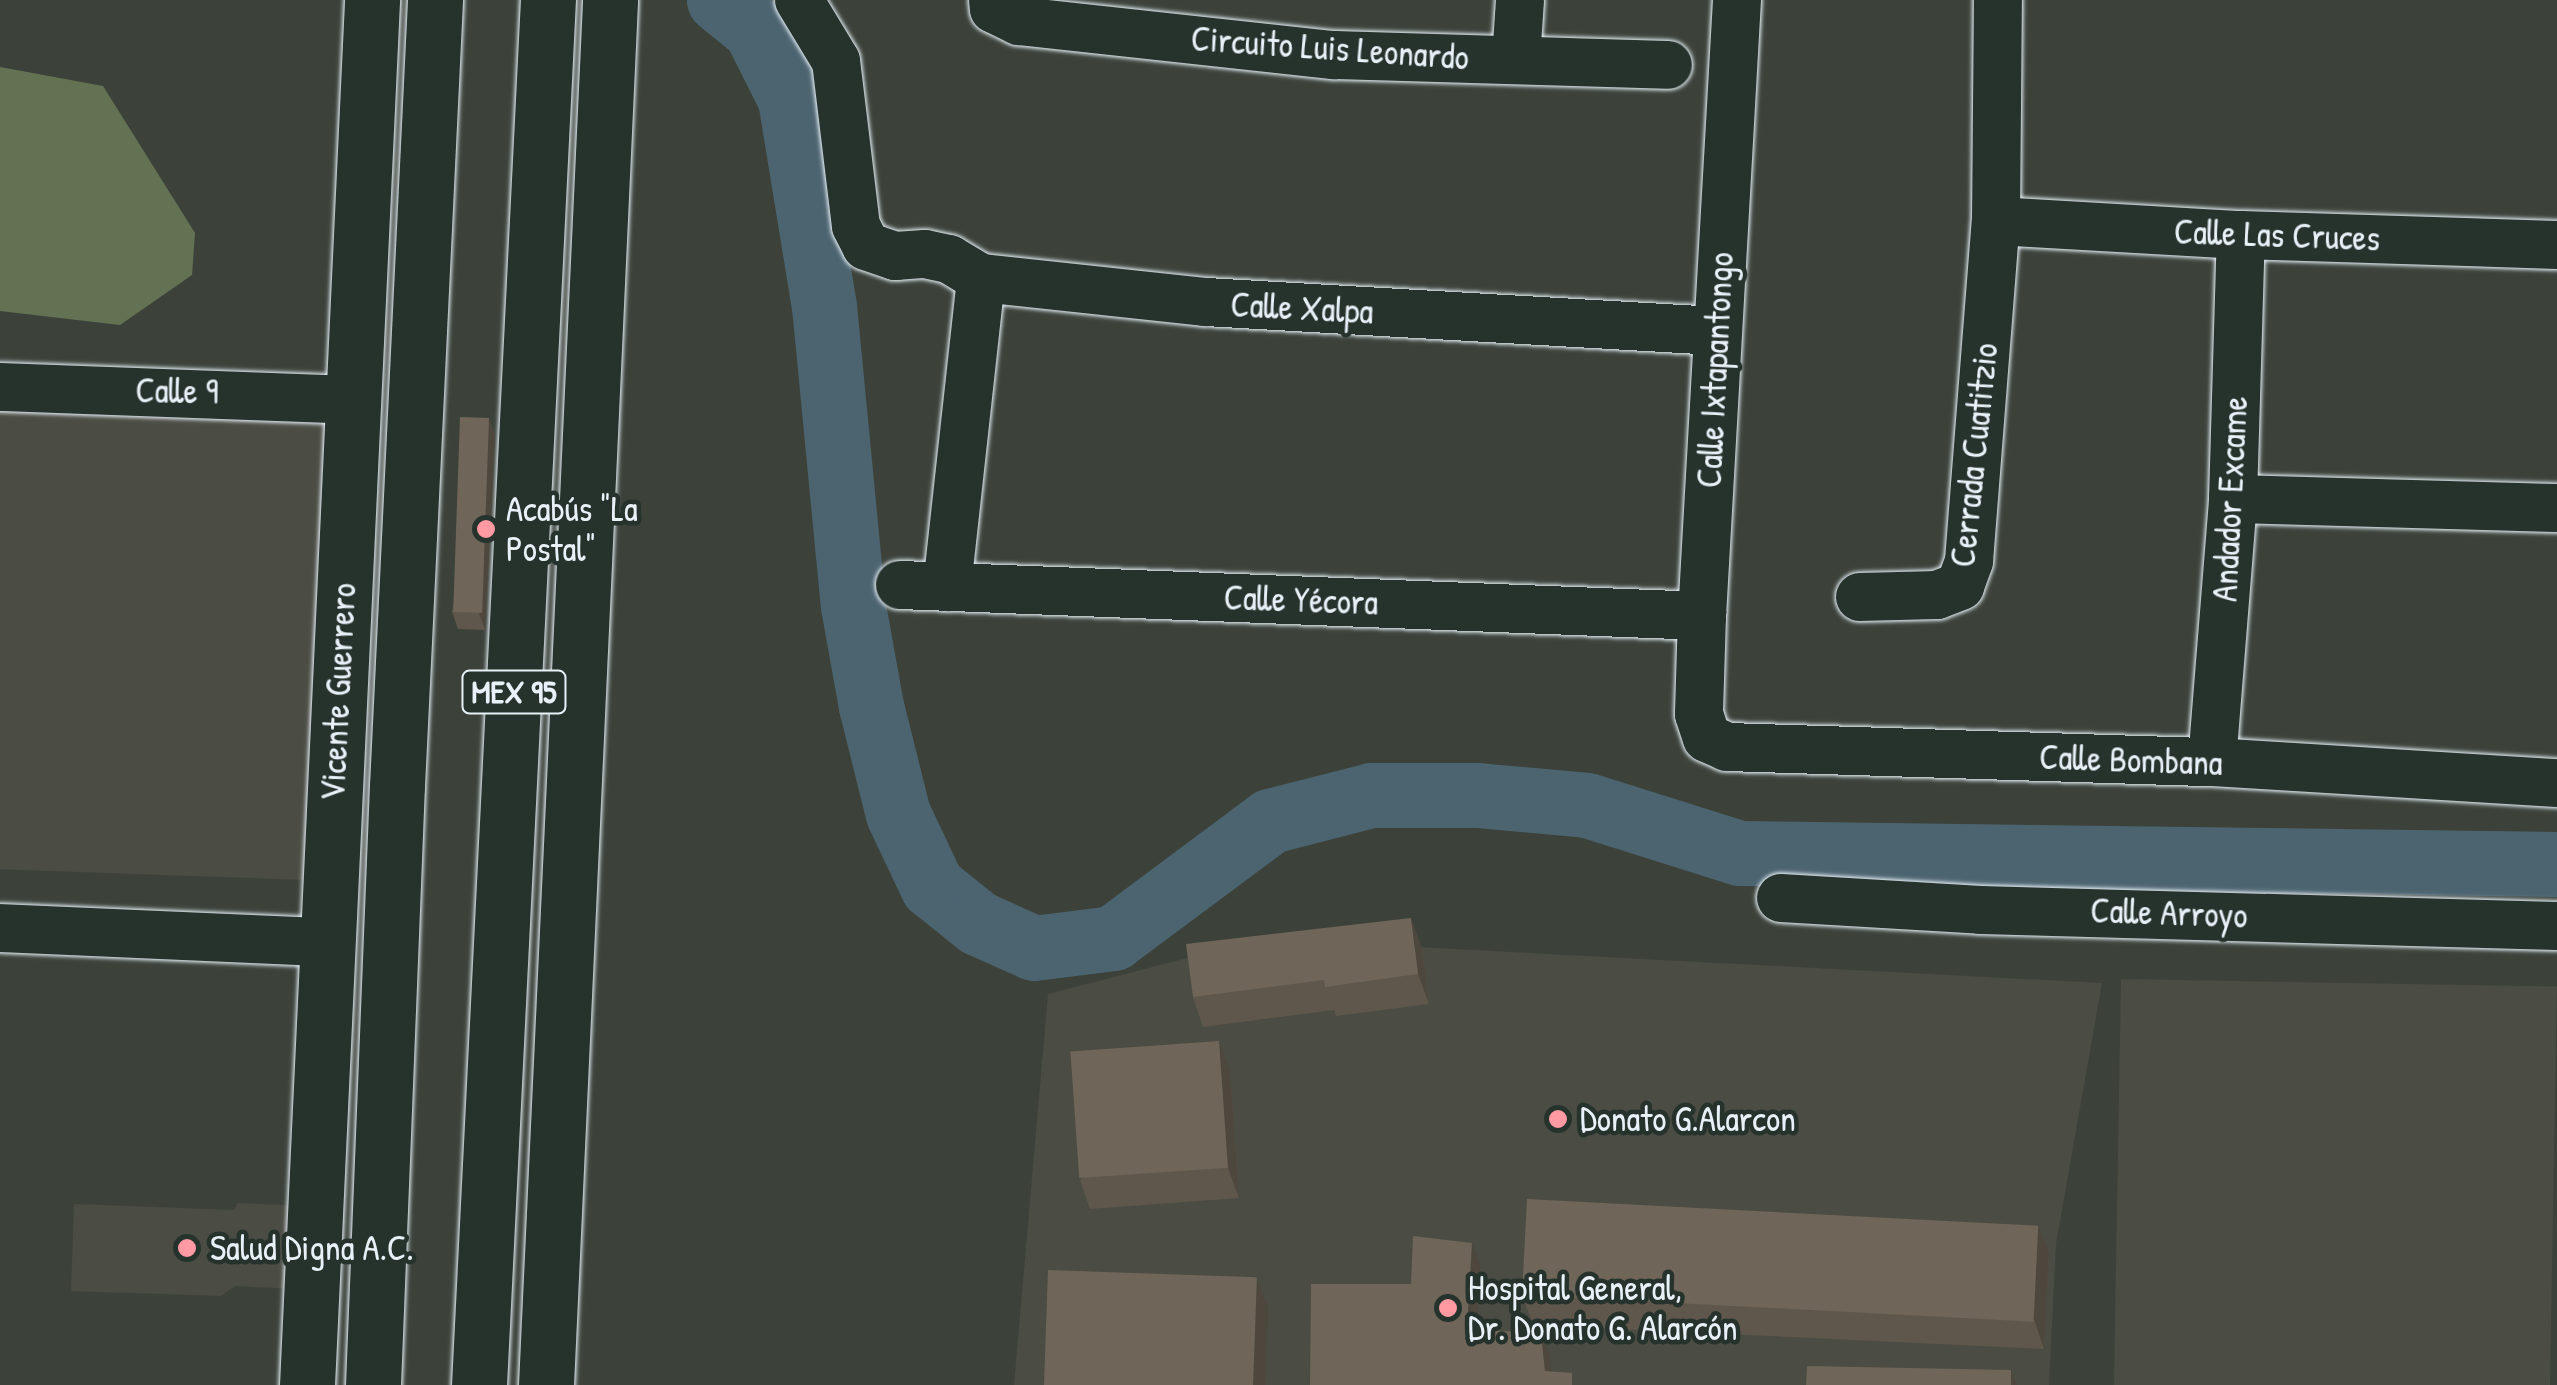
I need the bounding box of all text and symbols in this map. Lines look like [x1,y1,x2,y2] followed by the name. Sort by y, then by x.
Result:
[1190,17,1470,79] street label: Circuito Luis Leonardo
[2173,210,2381,260] street label: Calle Las Cruces
[1688,251,1742,489] street label: Calle Ixtapantongo
[1230,283,1374,333] street label: Calle Xalpa
[1941,341,2007,569] street label: Cerrada Cuatitzio
[135,369,219,413] street label: Calle 9
[2204,395,2256,603] street label: Andador Excame
[506,488,638,570] place label: Acabús "La Postal"
[475,518,497,540] marker: Acabús "La Postal"
[1223,576,1379,624] street label: Calle Yécora
[311,582,365,802] street label: Vicente Guerrero
[459,665,569,719] road number: MEX 95
[2039,736,2223,784] street label: Calle Bombana
[2090,889,2248,937] street label: Calle Arroyo
[1580,1098,1796,1140] place label: Donato G.Alarcon
[1545,1106,1571,1132] marker: Donato G.Alarcon
[210,1227,414,1269] place label: Salud Digna A.C.
[174,1235,200,1261] marker: Salud Digna A.C.
[1468,1267,1738,1349] place label: Hospital General, Dr. Donato G. Alarcón
[1437,1297,1459,1319] marker: Hospital General, Dr. Donato G. Alarcón

